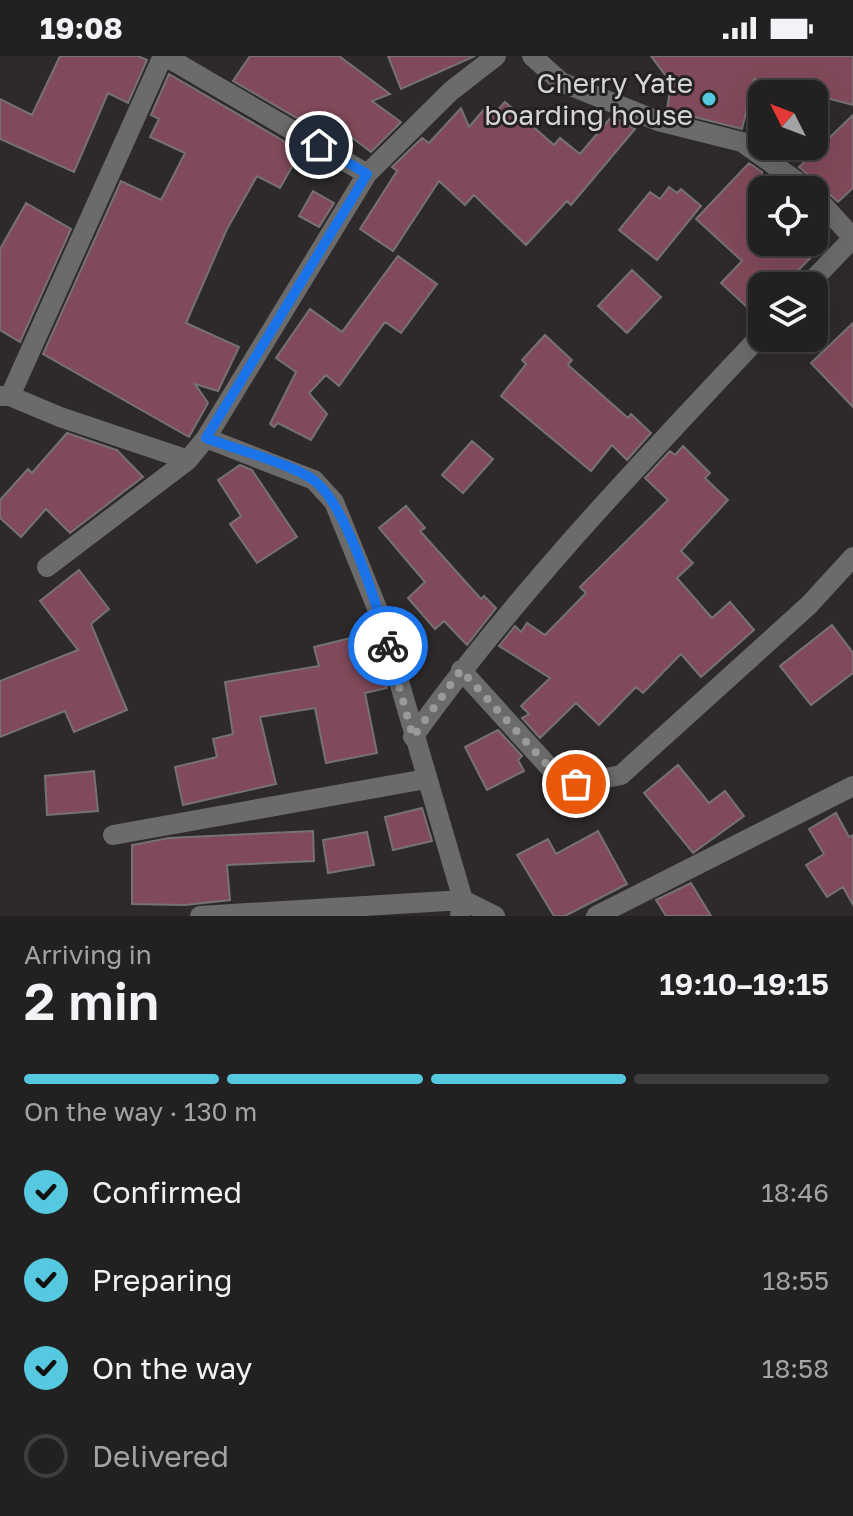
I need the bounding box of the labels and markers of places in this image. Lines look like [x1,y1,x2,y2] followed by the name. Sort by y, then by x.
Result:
[484,66,693,131] place label: Cherry Yate boarding house
[700,90,718,108] marker: Cherry Yate boarding house
[285,111,353,179] pin
[542,750,610,818] pin

